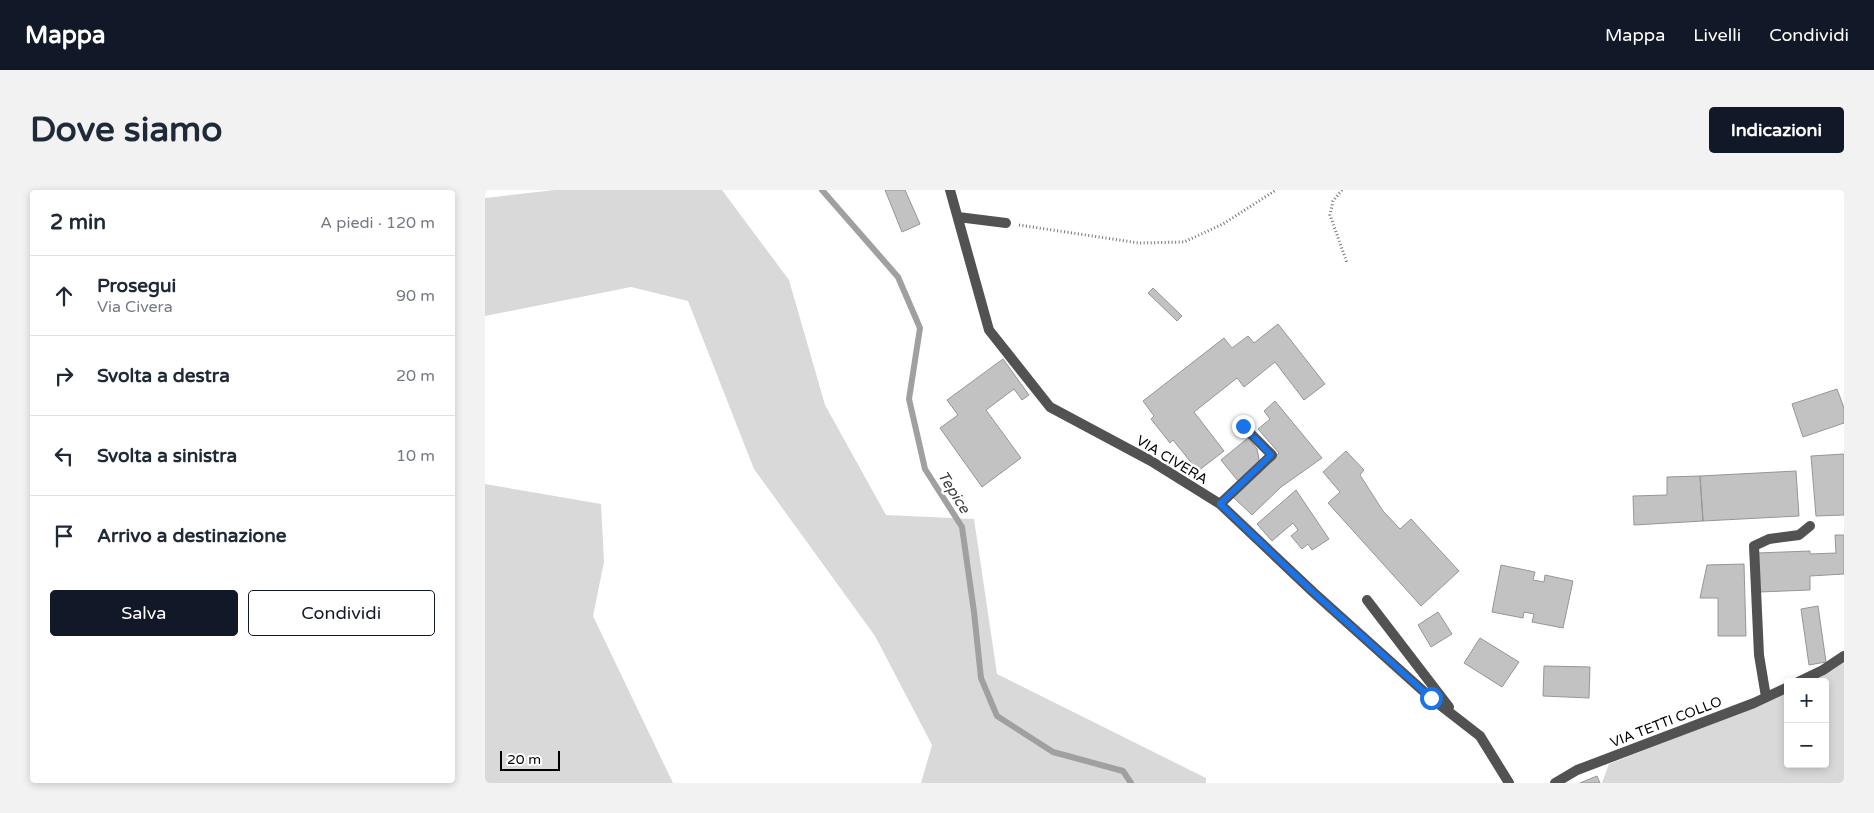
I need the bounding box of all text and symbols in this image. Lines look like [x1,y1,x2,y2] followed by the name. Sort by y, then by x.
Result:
[25,21,105,50] text: Mappa
[1605,24,1665,46] text: Mappa
[1693,24,1741,46] text: Livelli
[1769,24,1849,46] text: Condividi
[1709,107,1844,153] button: Indicazioni
[30,109,222,151] text: Dove siamo
[50,210,106,235] text: 2 min
[320,213,435,233] text: A piedi · 120 m
[97,275,176,297] text: Prosegui
[50,282,78,310] icon: ahead
[396,286,435,306] text: 90 m
[97,297,173,317] text: Via Civera
[50,362,78,390] icon: right
[97,365,230,387] text: Svolta a destra
[396,366,435,386] text: 20 m
[1232,415,1255,438] route end
[1133,432,1211,488] street label: VIA CIVERA
[50,442,78,470] icon: left
[97,445,237,467] text: Svolta a sinistra
[396,446,435,466] text: 10 m
[934,468,975,518] water label: Tepice
[50,522,78,550] icon: arrive
[97,525,287,547] text: Arrivo a destinazione
[50,590,238,636] button: Salva
[248,590,435,636] button: Condividi
[1784,678,1829,768] map controls
[1784,678,1829,723] button: +
[1420,687,1443,710] route start
[1608,693,1724,751] street label: VIA TETTI COLLO
[1784,723,1829,768] button: −
[500,748,560,771] scale bar
[507,751,541,768] text: 20 m

